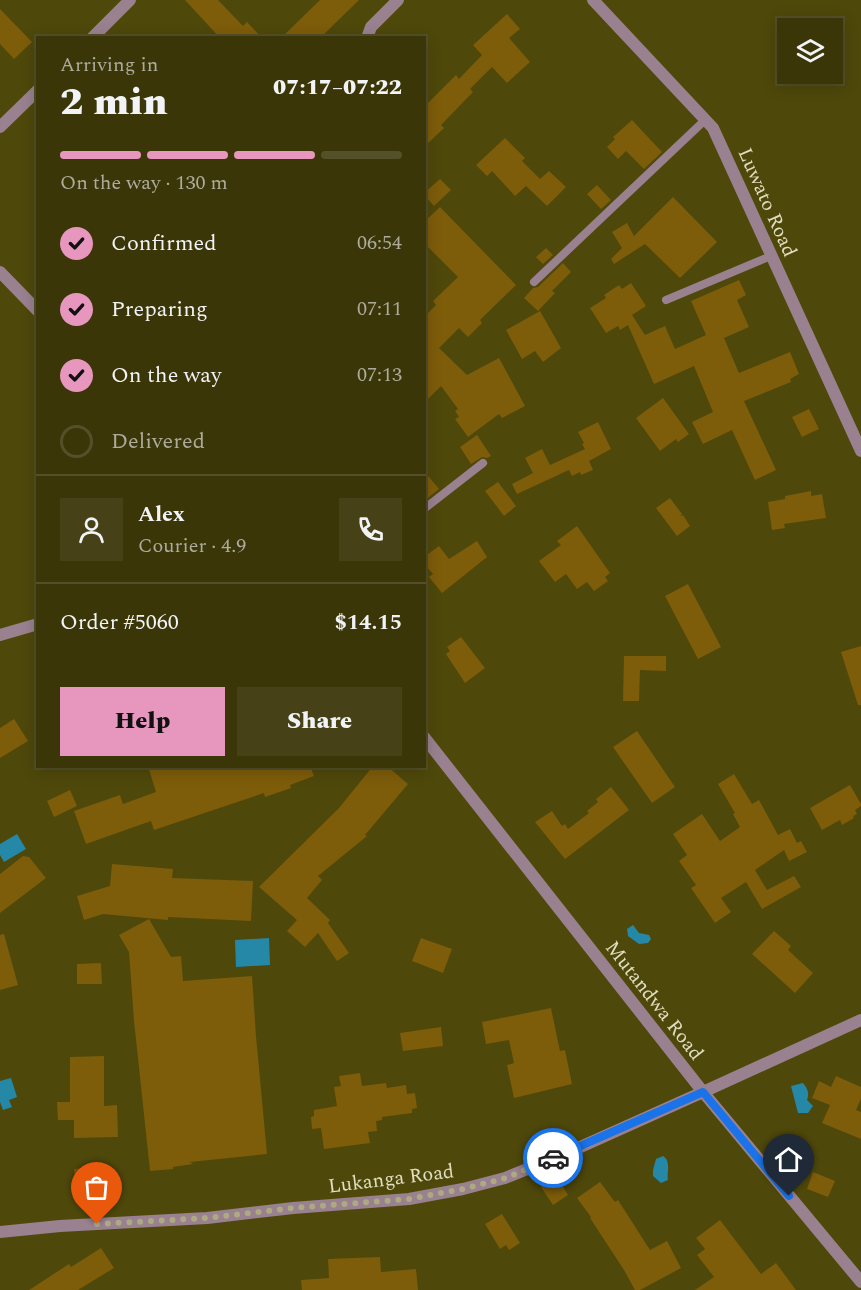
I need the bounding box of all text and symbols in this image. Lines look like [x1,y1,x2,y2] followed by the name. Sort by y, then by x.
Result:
[777,18,843,84] map controls
[777,18,843,84] button: layers
[60,50,158,80] text: Arriving in
[273,71,402,104] text: 07:17–07:22
[60,73,168,132] text: 2 min
[730,143,805,262] street label: Luwato Road
[60,168,228,198] text: On the way · 130 m
[60,227,93,260] icon: check
[111,227,217,260] text: Confirmed
[357,228,402,258] text: 06:54
[60,293,93,326] icon: check
[111,293,208,326] text: Preparing
[357,294,402,324] text: 07:11
[60,359,93,392] icon: check
[111,359,222,392] text: On the way
[357,360,402,390] text: 07:13
[111,425,205,458] text: Delivered
[60,498,123,561] button: person
[138,498,185,531] text: Alex
[339,498,402,561] button: phone
[138,531,246,561] text: Courier · 4.9
[60,606,179,639] text: Order #5060
[334,606,402,639] text: $14.15
[60,687,225,756] button: Help
[237,687,402,756] button: Share
[598,934,711,1067] street label: Mutandwa Road
[523,1128,583,1188] courier
[763,1134,814,1196] pin
[537,1142,570,1175] icon: car
[772,1143,805,1176] icon: home
[326,1156,456,1202] street label: Lukanga Road
[71,1162,122,1224] pin
[80,1171,113,1204] icon: bag

